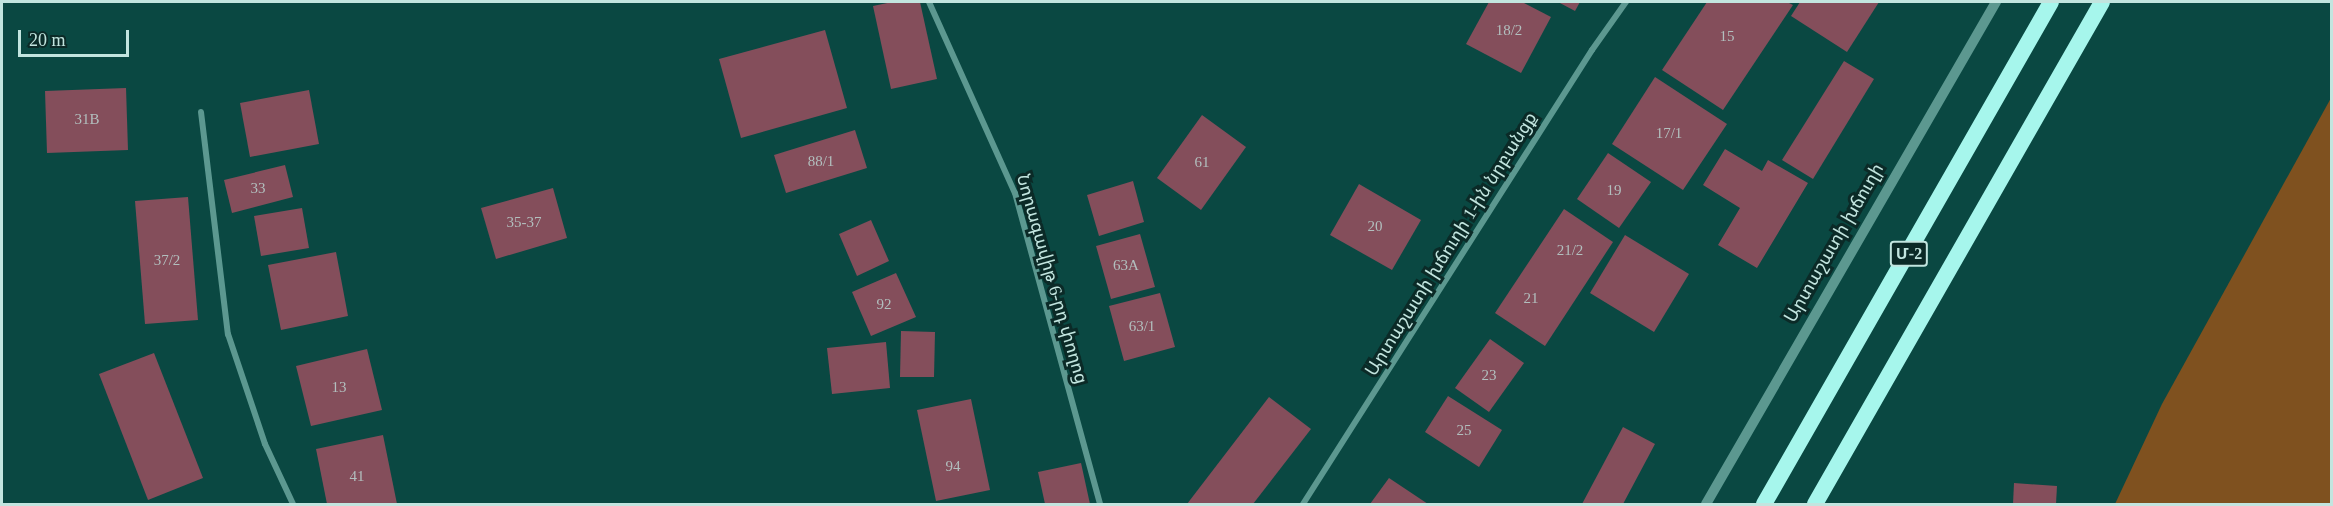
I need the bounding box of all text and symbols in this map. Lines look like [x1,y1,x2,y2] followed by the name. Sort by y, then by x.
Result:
[21,18,132,56] scale bar
[1496,22,1522,40] house number: 18/2
[1720,28,1734,46] house number: 15
[29,30,66,50] text: 20 m
[1361,108,1541,380] street label: Արտաշատի խճուղի 1-ին նրբանցք
[74,111,100,129] house number: 31B
[1656,125,1682,143] house number: 17/1
[808,153,834,171] house number: 88/1
[1194,154,1210,172] house number: 61
[1780,160,1888,326] street label: Արտաշատի խճուղի
[1012,172,1092,386] street label: Նորագավիթ 6-րդ փողոց
[250,180,266,198] house number: 33
[1606,182,1622,200] house number: 19
[507,214,541,232] house number: 35-37
[1368,218,1382,236] house number: 20
[1890,241,1928,267] road number: Մ-2
[1557,242,1583,260] house number: 21/2
[154,252,180,270] house number: 37/2
[1113,257,1139,275] house number: 63A
[1524,290,1538,308] house number: 21
[876,296,892,314] house number: 92
[1129,318,1155,336] house number: 63/1
[1482,367,1496,385] house number: 23
[332,379,346,397] house number: 13
[1456,422,1472,440] house number: 25
[946,458,960,476] house number: 94
[350,468,364,486] house number: 41

